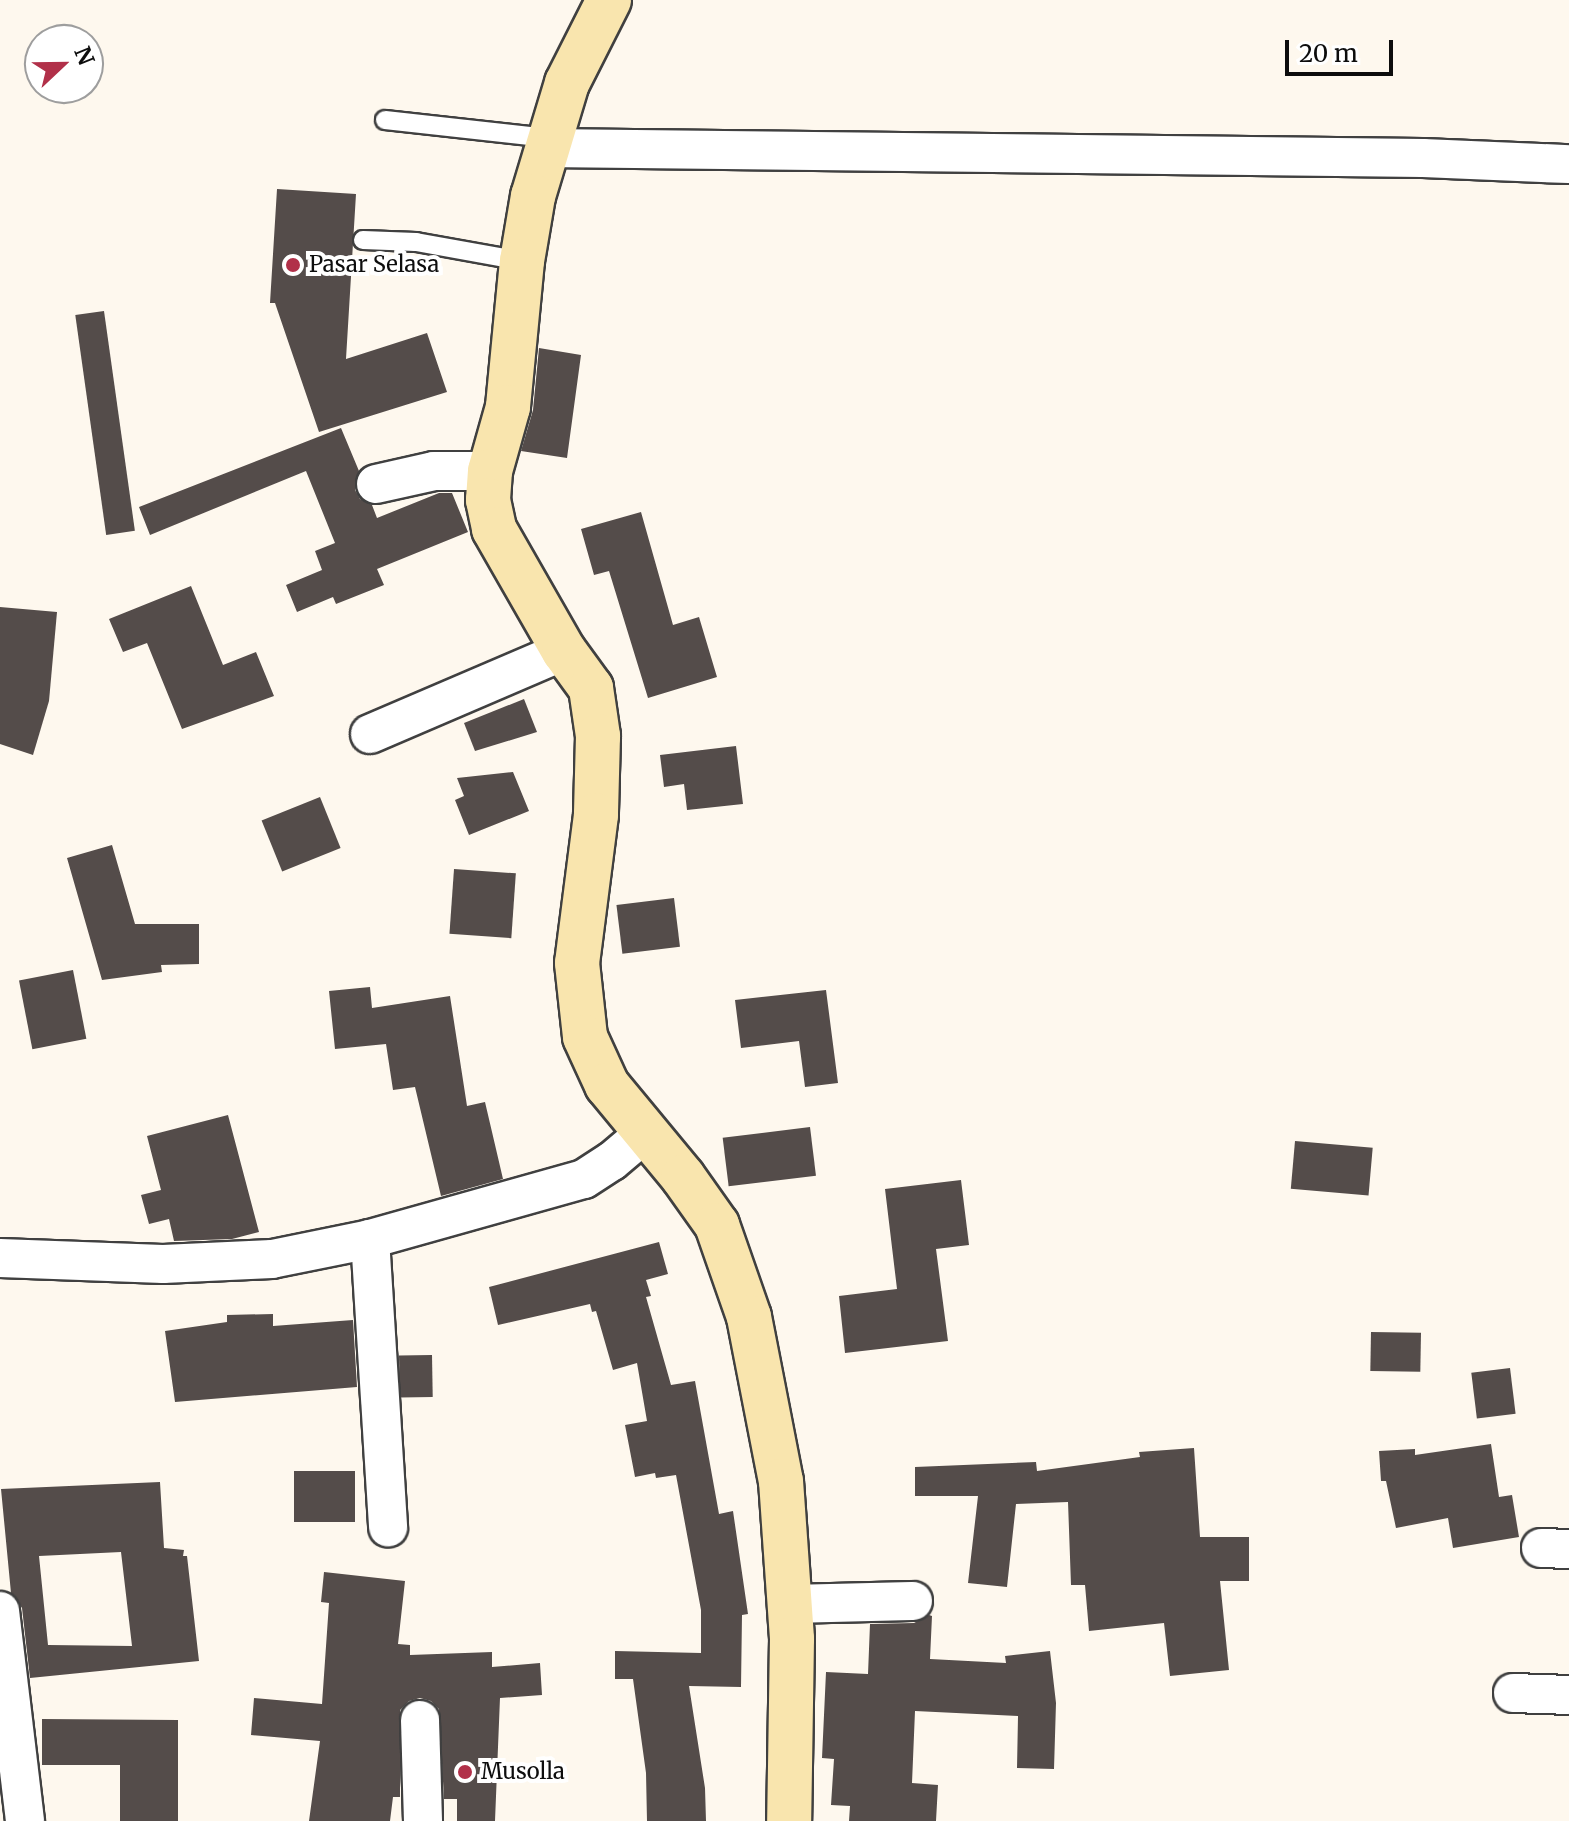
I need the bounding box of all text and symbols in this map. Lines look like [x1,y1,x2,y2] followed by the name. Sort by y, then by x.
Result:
[24,24,104,104] north arrow
[1289,24,1397,74] scale bar
[1299,38,1358,69] text: 20 m
[68,42,101,69] text: N
[309,252,439,278] place label: Pasar Selasa
[284,256,302,274] marker: Pasar Selasa
[481,1759,565,1785] place label: Musolla
[456,1763,474,1781] marker: Musolla

